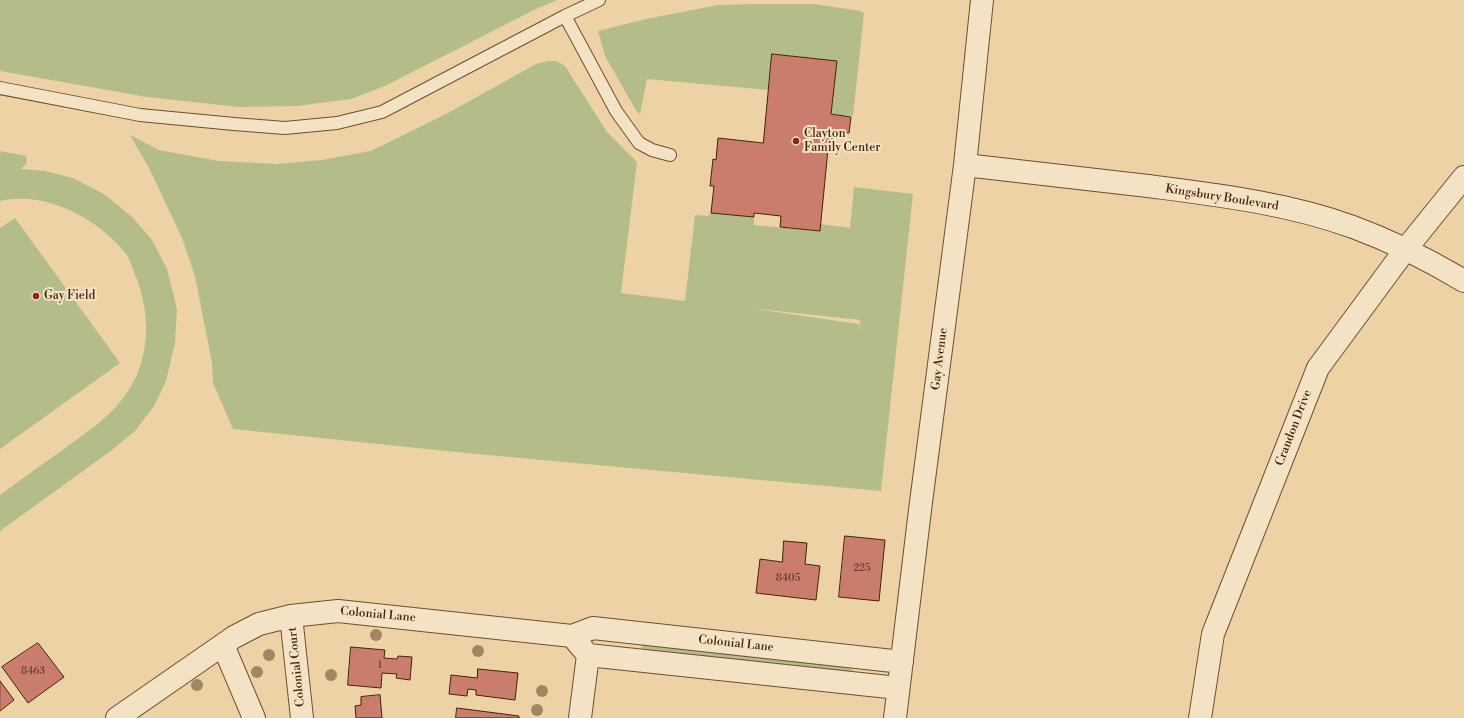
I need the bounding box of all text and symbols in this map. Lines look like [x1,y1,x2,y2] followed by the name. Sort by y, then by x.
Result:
[804,127,880,155] place label: Clayton Family Center
[791,136,801,146] marker: Clayton Family Center
[1164,182,1280,214] street label: Kingsbury Boulevard
[44,289,95,303] place label: Gay Field
[31,291,41,301] marker: Gay Field
[929,327,951,391] street label: Gay Avenue
[1273,388,1315,468] street label: Crandon Drive
[854,563,870,575] house number: 225
[776,573,800,585] house number: 8405
[340,605,416,625] street label: Colonial Lane
[286,626,308,708] street label: Colonial Court
[698,633,774,655] street label: Colonial Lane
[378,660,382,672] house number: 1
[21,666,45,678] house number: 8463

